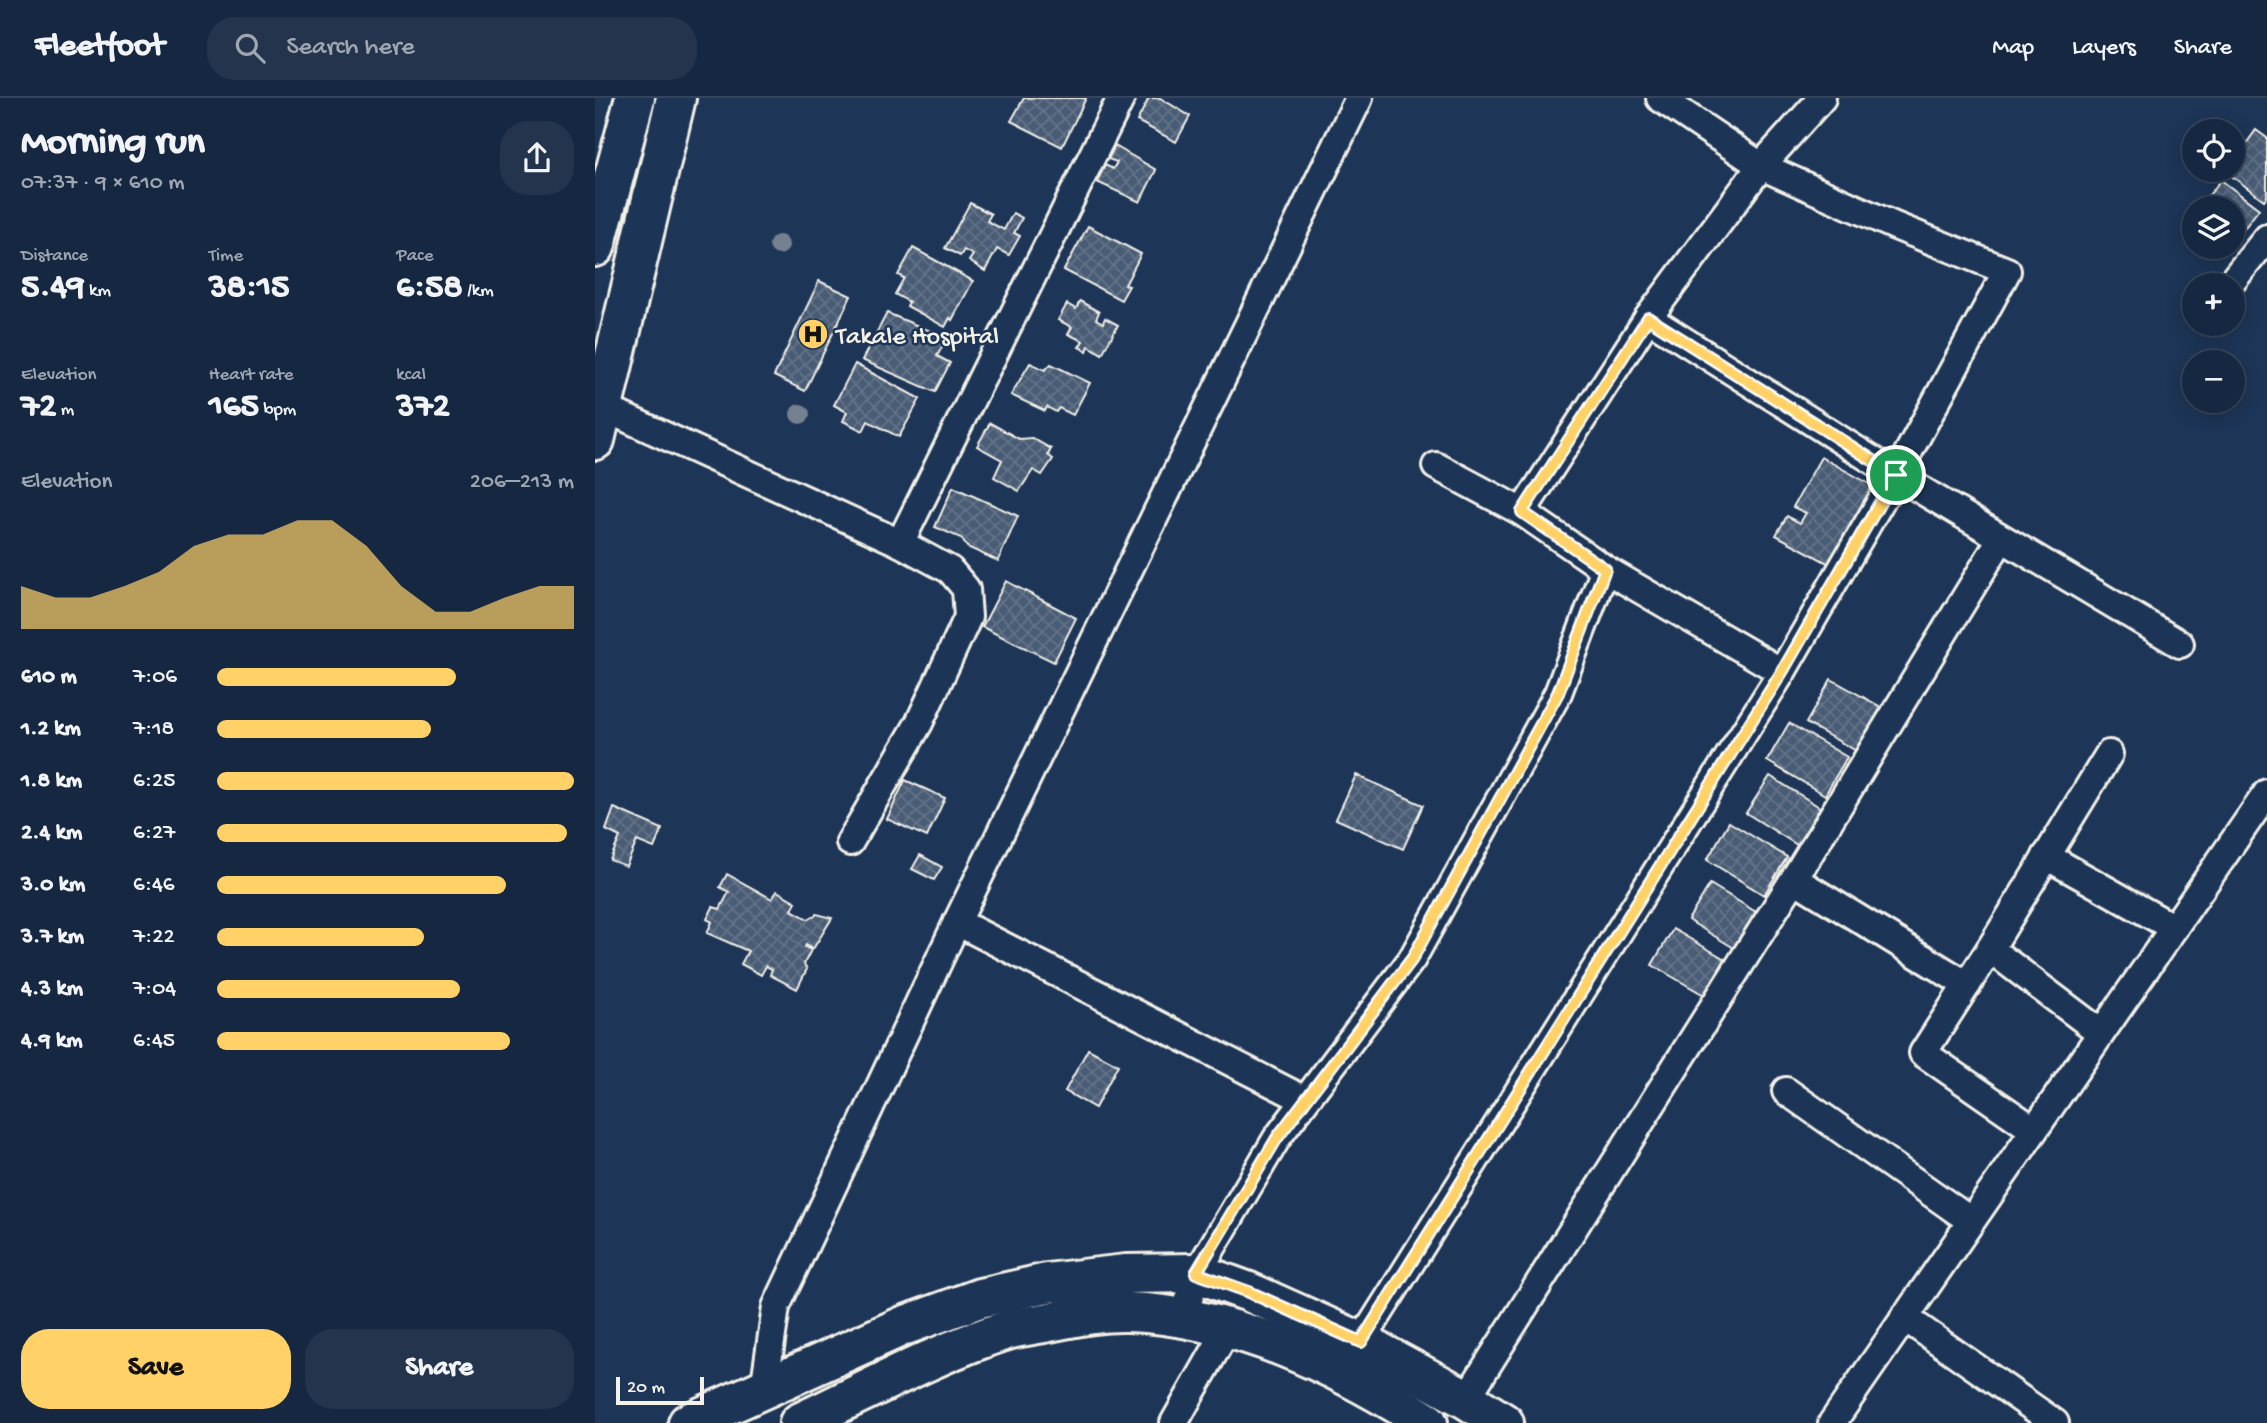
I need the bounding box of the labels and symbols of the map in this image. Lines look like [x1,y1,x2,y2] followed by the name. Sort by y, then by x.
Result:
[796,317,830,351] hospital icon: Takale Hospital
[834,323,999,354] place label: Takale Hospital
[1866,445,1926,505] pin
[616,1374,703,1406] scale bar

